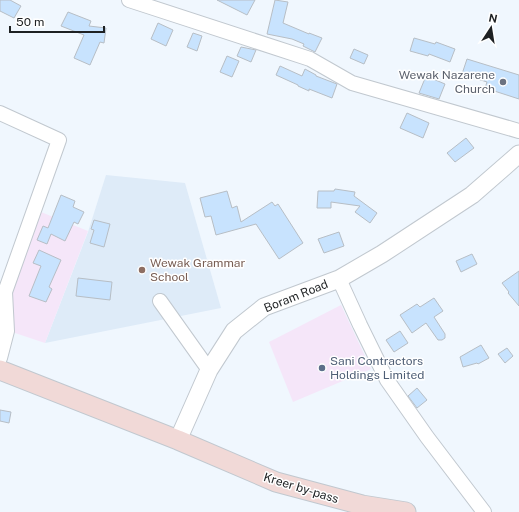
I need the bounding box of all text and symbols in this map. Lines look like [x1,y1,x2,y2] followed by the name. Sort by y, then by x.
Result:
[10,8,104,34] scale bar
[471,8,511,48] north arrow
[488,11,499,25] text: N
[16,15,44,29] text: 50 m
[399,68,495,96] place label: Wewak Nazarene Church
[498,77,508,87] marker: Wewak Nazarene Church
[150,256,245,284] place label: Wewak Grammar School
[137,265,147,275] marker: Wewak Grammar School
[262,277,330,315] street label: Boram Road
[330,354,424,382] place label: Sani Contractors Holdings Limited
[317,363,327,373] marker: Sani Contractors Holdings Limited
[262,470,340,506] street label: Kreer by-pass

